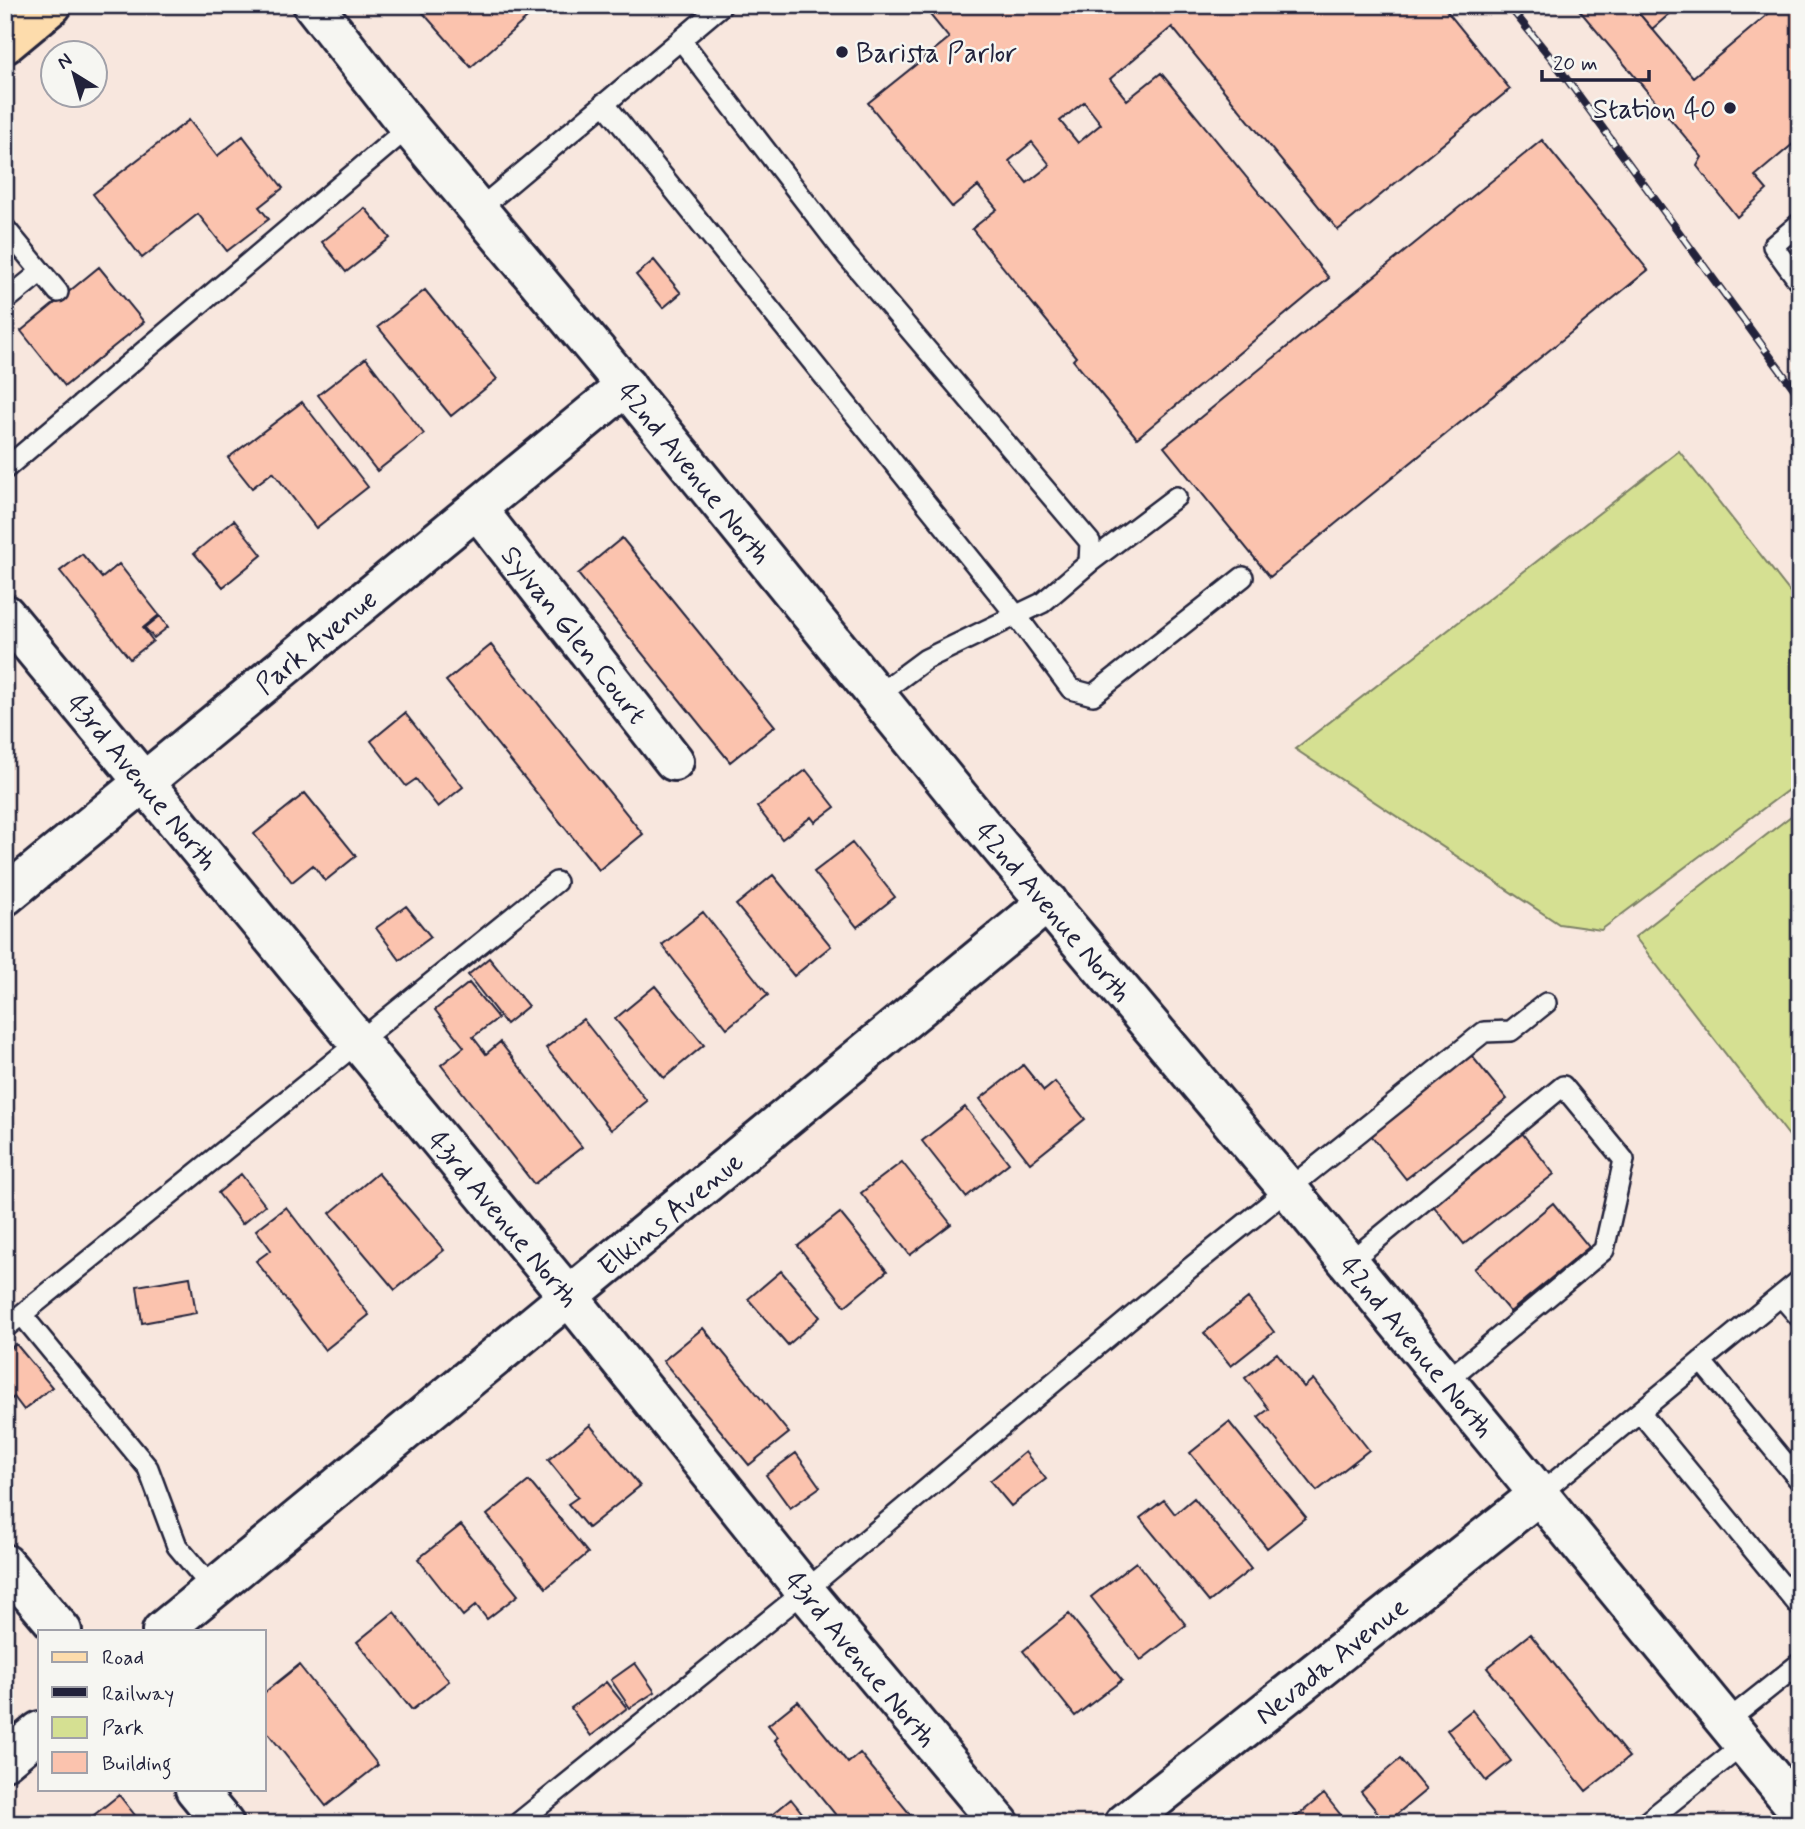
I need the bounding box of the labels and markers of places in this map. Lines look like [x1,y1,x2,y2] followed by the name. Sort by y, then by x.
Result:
[856,36,1017,73] place label: Barista Parlor
[834,44,850,60] marker: Barista Parlor
[1593,92,1716,129] place label: Station 40
[1722,100,1738,116] marker: Station 40

